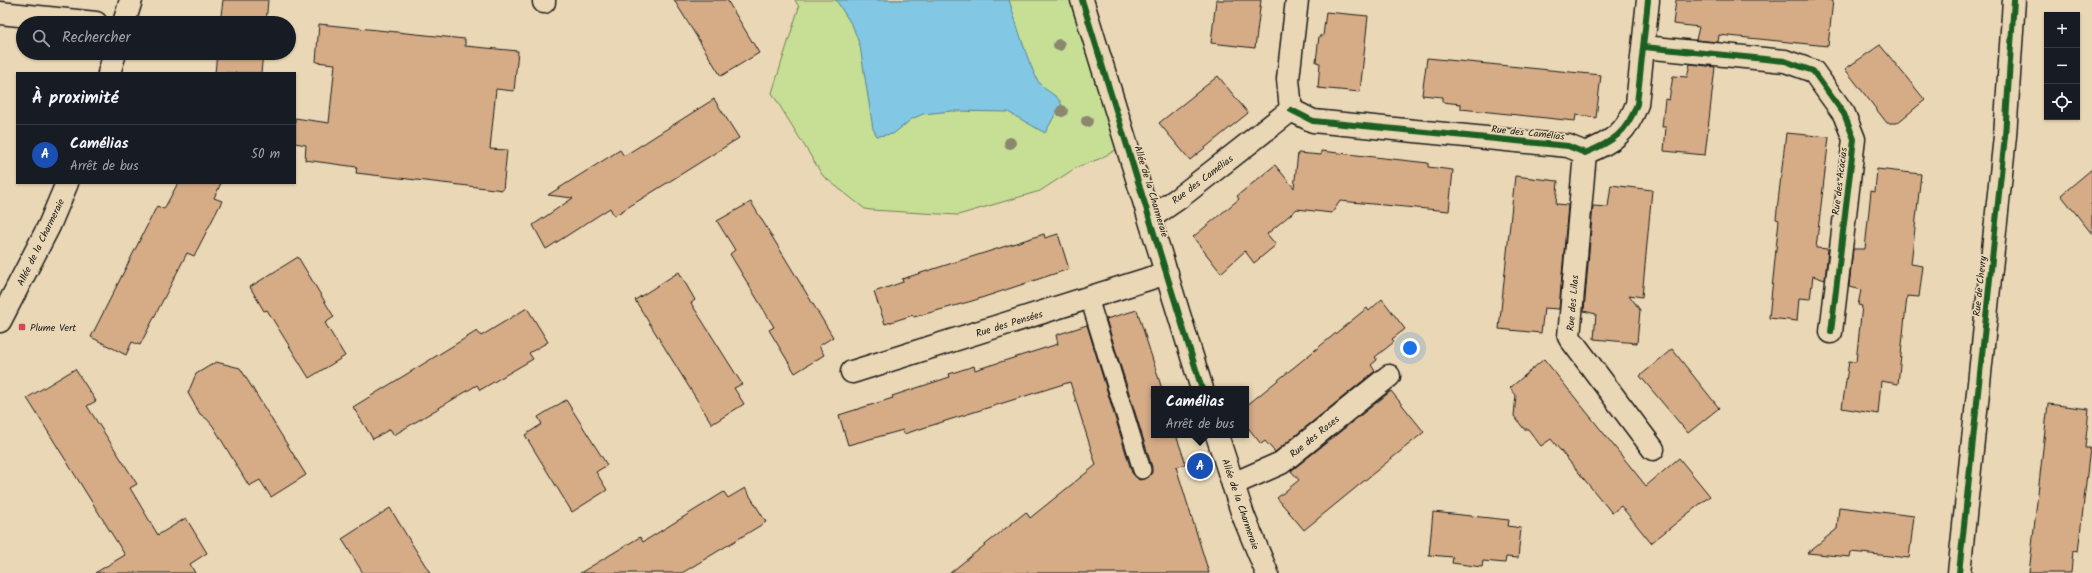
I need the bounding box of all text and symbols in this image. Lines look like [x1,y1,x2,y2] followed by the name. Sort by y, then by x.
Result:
[2044,12,2080,120] map controls
[2044,12,2080,48] button: +
[16,16,296,60] search box
[62,26,130,50] text: Rechercher
[30,27,52,49] icon: search
[2044,48,2080,84] button: −
[2044,84,2080,120] button: locate
[32,85,119,112] text: À proximité
[1490,121,1566,145] street label: Rue des Camélias
[70,132,129,156] text: Camélias
[1129,143,1173,240] street label: Allée de la Charmeraie
[41,144,49,165] text: A
[251,144,280,165] text: 50 m
[1828,146,1852,216] street label: Rue des Acacias
[1168,151,1237,208] street label: Rue des Camélias
[70,156,139,177] text: Arrêt de bus
[13,196,69,289] street label: Allée de la Charmeraie
[1969,255,1991,317] street label: Rue de Chevry
[1563,274,1583,332] street label: Rue des Lilas
[974,306,1046,342] street label: Rue des Pensées
[30,320,76,336] place label: Plume Vert
[17,322,27,332] marker: Plume Vert
[1400,338,1420,358] your location
[1151,386,1249,438] popup
[1166,390,1224,414] text: Camélias
[1286,411,1344,462] street label: Rue des Roses
[1166,414,1234,435] text: Arrêt de bus
[1187,451,1213,481] pin: A
[1217,457,1263,552] street label: Allée de la Charmeraie

